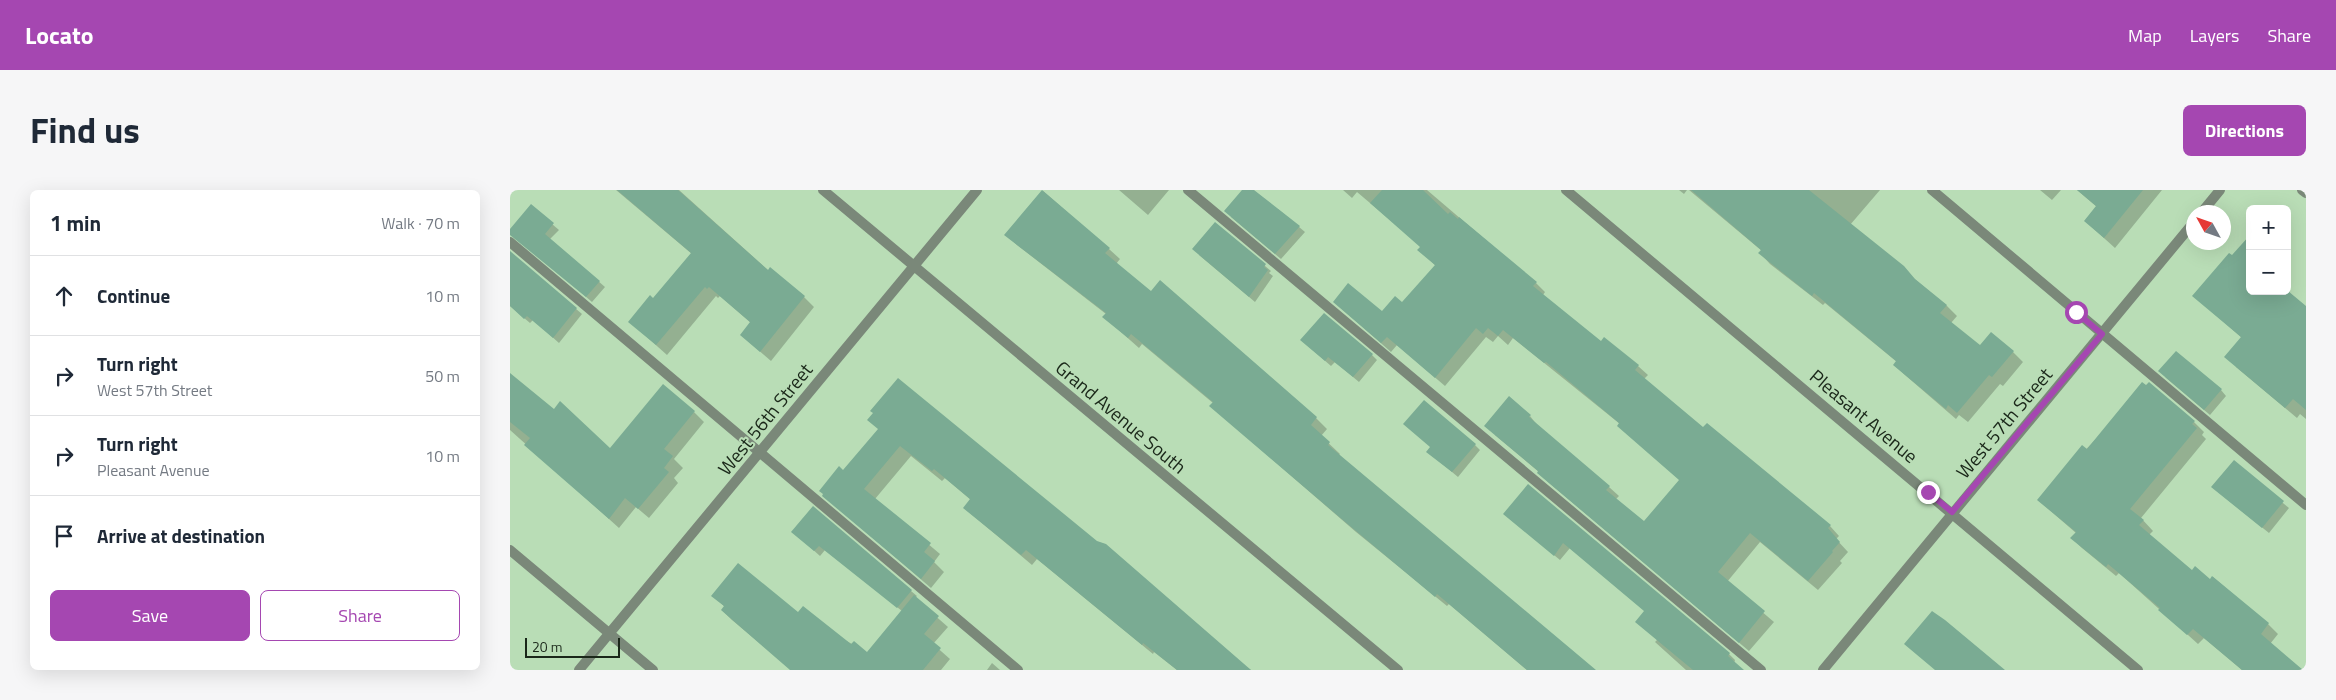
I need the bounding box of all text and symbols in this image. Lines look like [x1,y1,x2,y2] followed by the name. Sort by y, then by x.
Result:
[25,17,94,53] text: Locato
[2128,22,2162,49] text: Map
[2190,22,2239,49] text: Layers
[2267,22,2311,49] text: Share
[30,103,140,157] text: Find us
[2183,105,2306,156] button: Directions
[2186,205,2231,250] north arrow
[2246,205,2291,295] map controls
[2246,205,2291,250] button: +
[50,207,101,239] text: 1 min
[381,211,460,235] text: Walk · 70 m
[2246,250,2291,295] button: −
[97,281,170,310] text: Continue
[50,282,78,310] icon: ahead
[425,284,460,308] text: 10 m
[2065,301,2088,324] route start
[97,349,178,378] text: Turn right
[1050,353,1193,480] street label: Grand Avenue South
[710,356,819,481] street label: West 56th Street
[1948,361,2059,484] street label: West 57th Street
[50,362,78,390] icon: right
[1804,362,1925,470] street label: Pleasant Avenue
[425,364,460,388] text: 50 m
[97,378,212,402] text: West 57th Street
[97,429,178,458] text: Turn right
[50,442,78,470] icon: right
[425,444,460,468] text: 10 m
[97,458,209,482] text: Pleasant Avenue
[1917,481,1940,504] route end
[97,521,265,550] text: Arrive at destination
[50,522,78,550] icon: arrive
[50,590,250,641] button: Save
[260,590,460,641] button: Share
[525,635,620,658] scale bar
[532,636,562,657] text: 20 m

